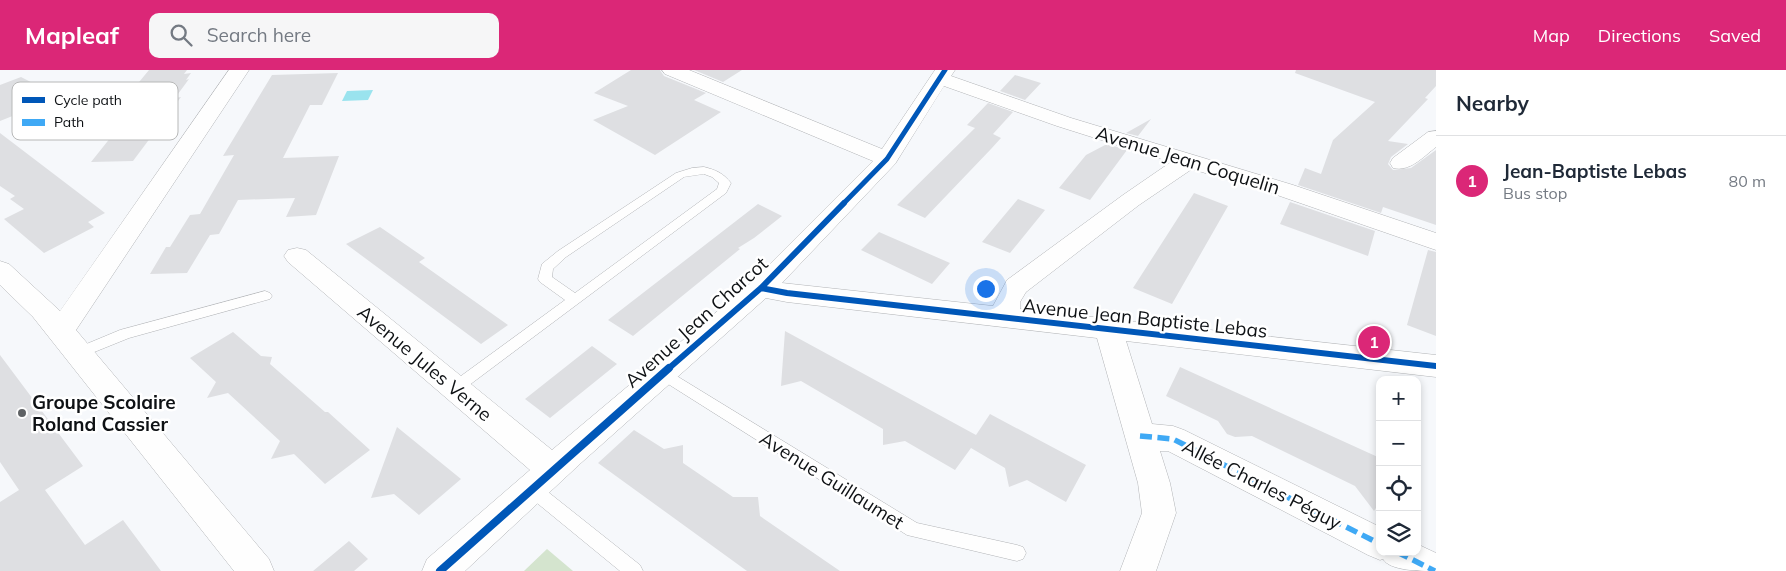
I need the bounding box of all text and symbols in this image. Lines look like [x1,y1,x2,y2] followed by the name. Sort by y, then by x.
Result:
[149,13,499,58] search box
[25,20,119,50] text: Mapleaf
[167,21,195,49] icon: search
[207,23,311,47] text: Search here
[1533,24,1570,47] text: Map
[1598,24,1681,47] text: Directions
[1709,24,1761,47] text: Saved
[12,82,178,140] legend
[1456,90,1529,116] text: Nearby
[54,91,122,109] text: Cycle path
[54,113,84,131] text: Path
[1093,121,1283,199] street label: Avenue Jean Coquelin
[1503,159,1687,183] text: Jean-Baptiste Lebas
[1467,171,1477,191] text: 1
[1729,171,1766,191] text: 80 m
[1503,183,1567,203] text: Bus stop
[620,251,773,393] street label: Avenue Jean Charcot
[973,276,999,302] your location
[1021,293,1269,343] street label: Avenue Jean Baptiste Lebas
[353,300,497,426] street label: Avenue Jules Verne
[1358,323,1390,361] pin: 1
[1376,376,1421,556] map controls
[1376,376,1421,421] button: +
[32,390,176,436] place label: Groupe Scolaire Roland Cassier
[16,407,28,419] marker: Groupe Scolaire Roland Cassier
[1376,421,1421,466] button: −
[755,426,909,534] street label: Avenue Guillaumet
[1179,434,1345,534] street label: Allée Charles Péguy
[1376,466,1421,511] button: locate
[1376,511,1421,556] button: layers

